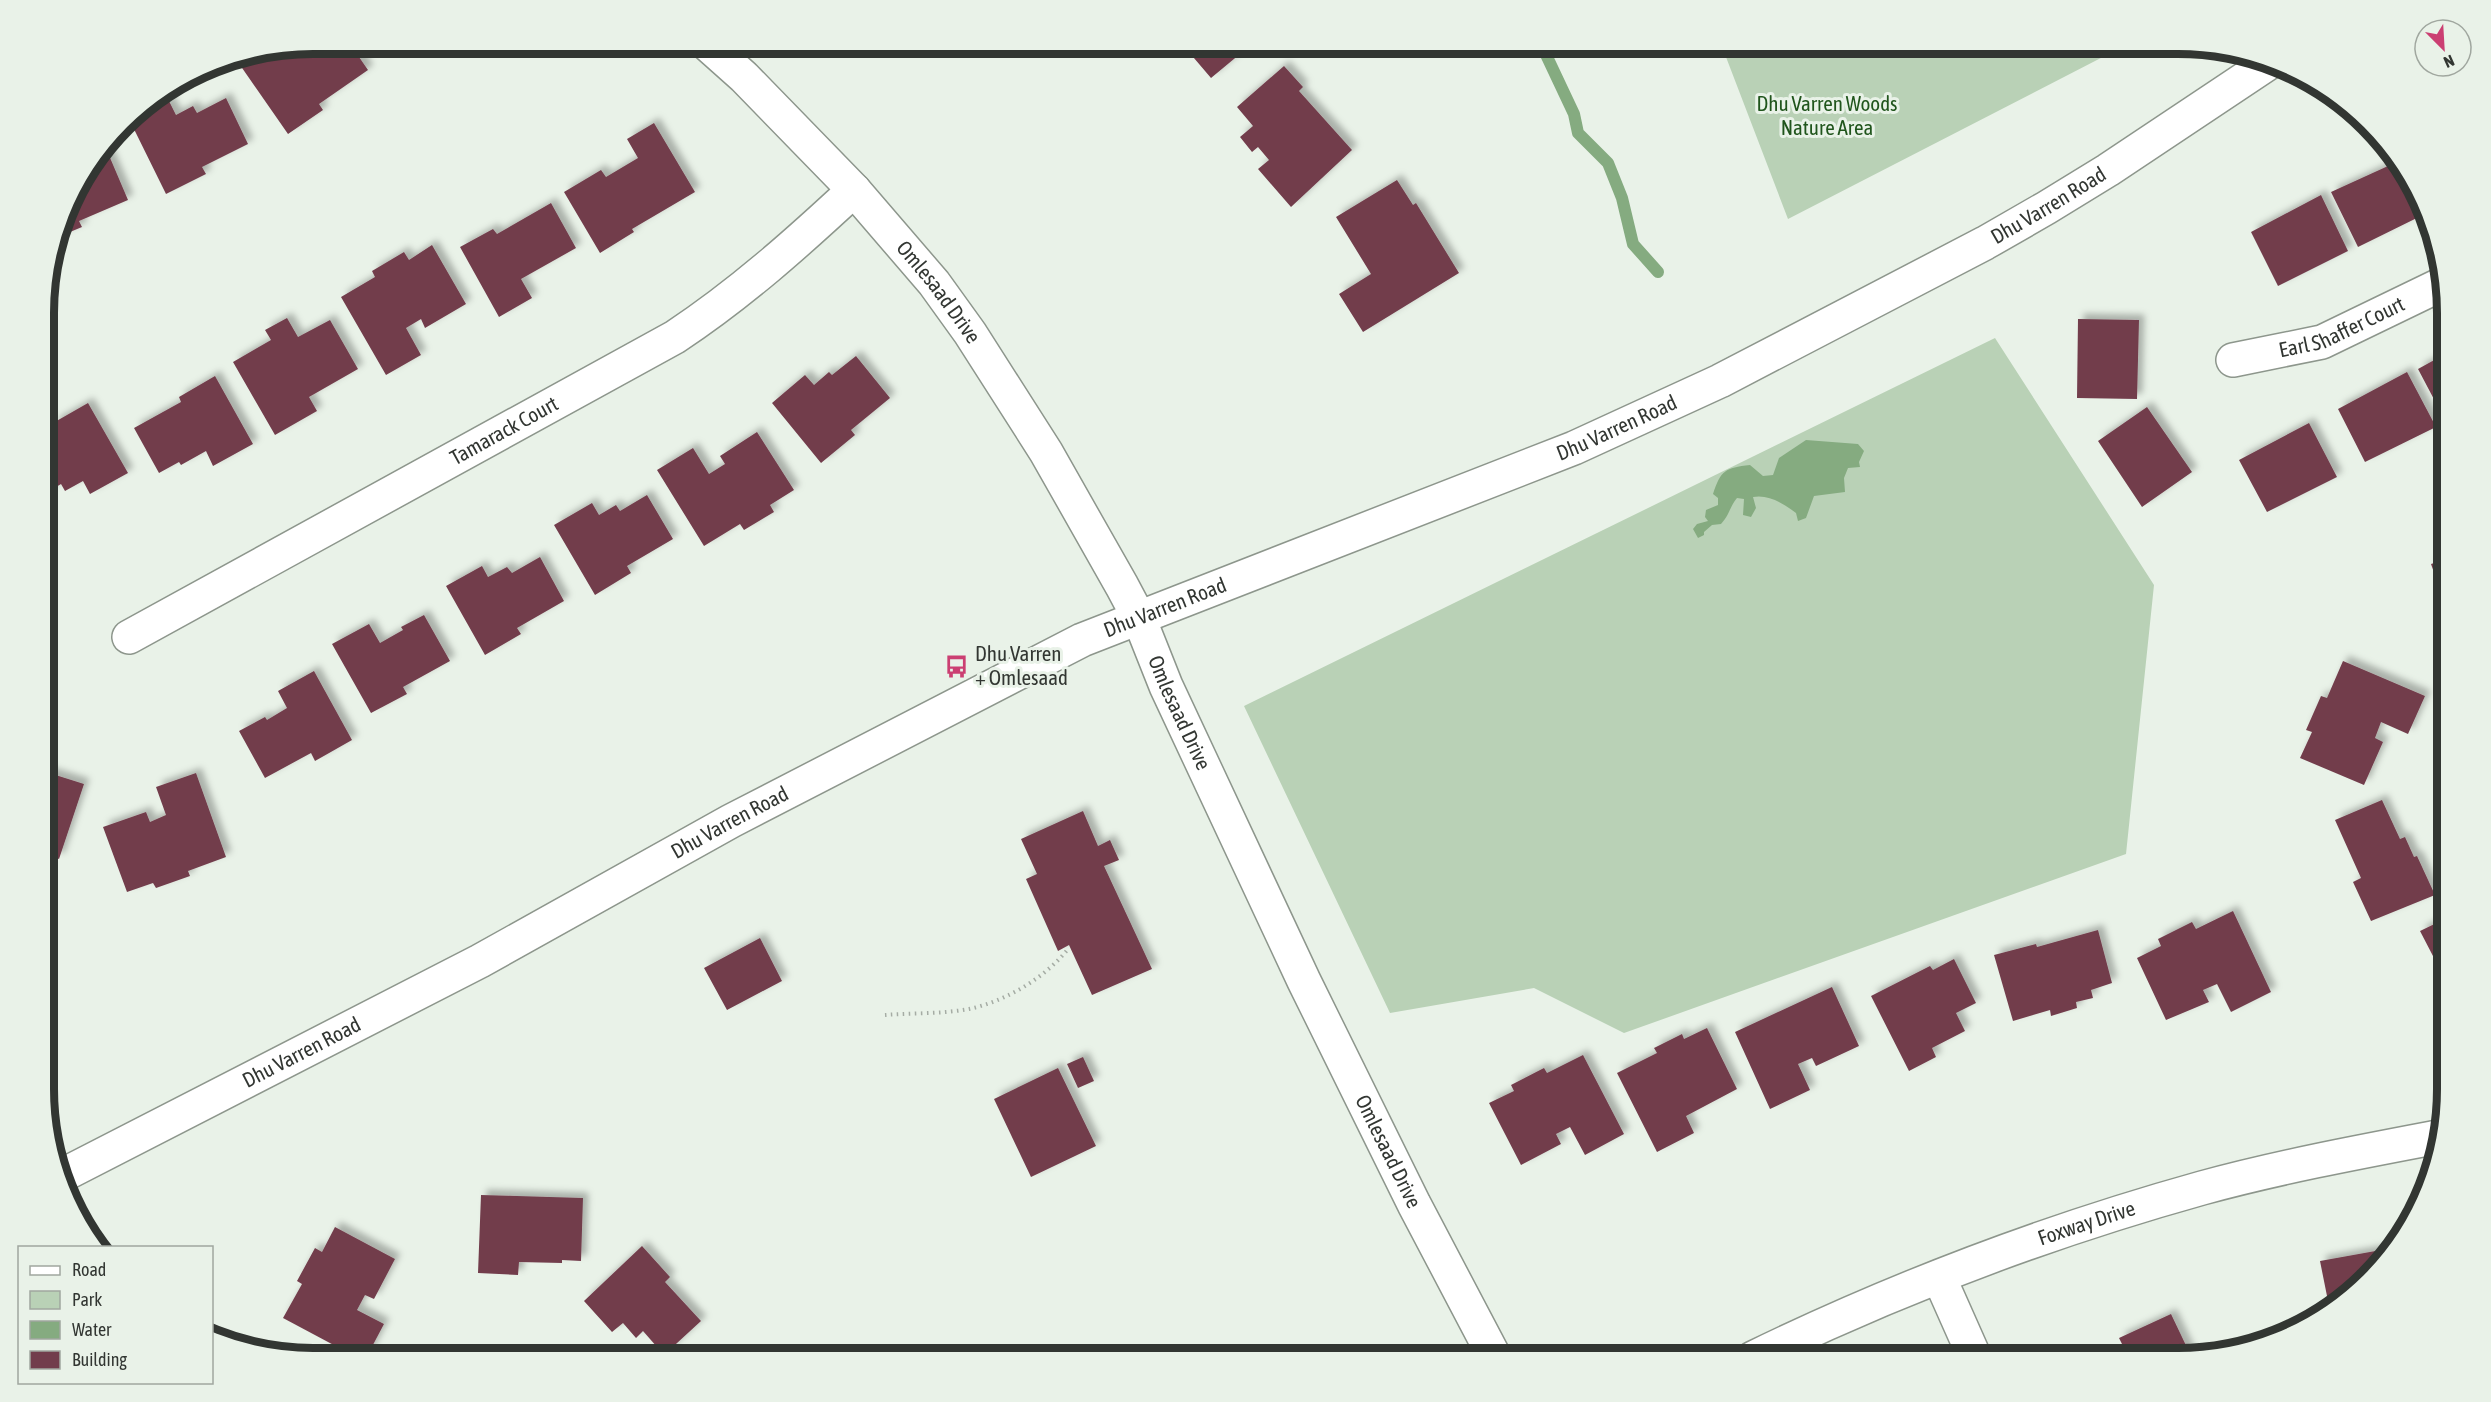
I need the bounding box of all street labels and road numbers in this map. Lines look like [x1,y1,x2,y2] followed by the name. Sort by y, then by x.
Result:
[1986,161,2110,248] street label: Dhu Varren Road
[892,236,986,347] street label: Omlesaad Drive
[2277,291,2408,361] street label: Earl Shaffer Court
[1553,390,1680,465] street label: Dhu Varren Road
[446,391,562,469] street label: Tamarack Court
[1100,572,1229,641] street label: Dhu Varren Road
[1144,652,1216,773] street label: Omlesaad Drive
[666,781,792,863] street label: Dhu Varren Road
[238,1011,364,1092] street label: Dhu Varren Road
[1351,1091,1427,1211] street label: Omlesaad Drive
[2035,1195,2138,1250] street label: Foxway Drive

